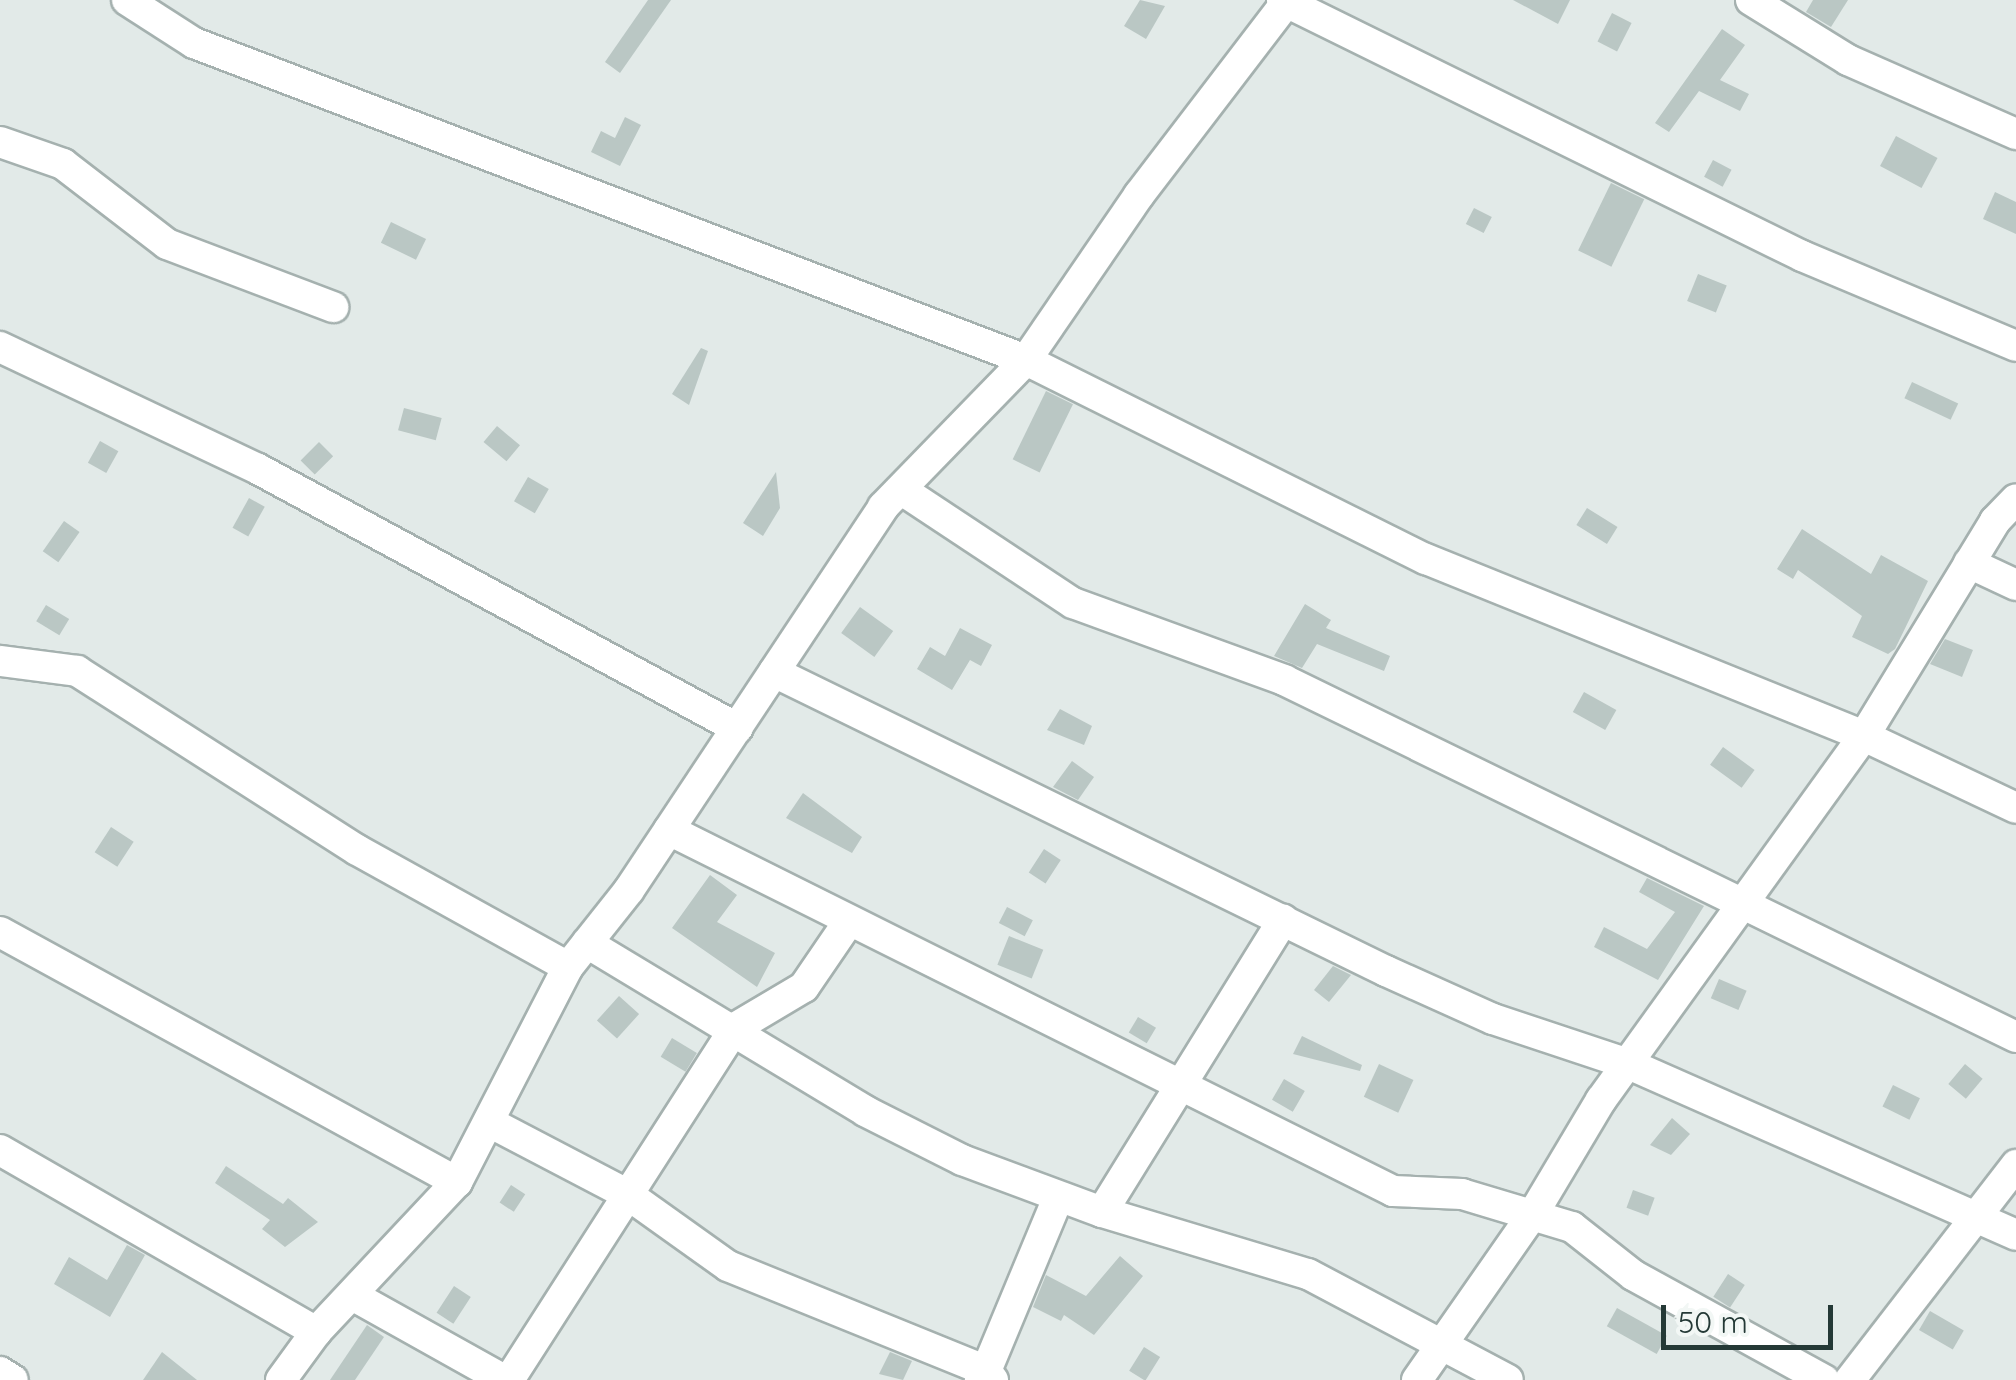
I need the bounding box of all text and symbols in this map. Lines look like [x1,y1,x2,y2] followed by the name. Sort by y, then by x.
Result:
[1666,1285,1838,1347] scale bar
[1678,1303,1748,1341] text: 50 m

